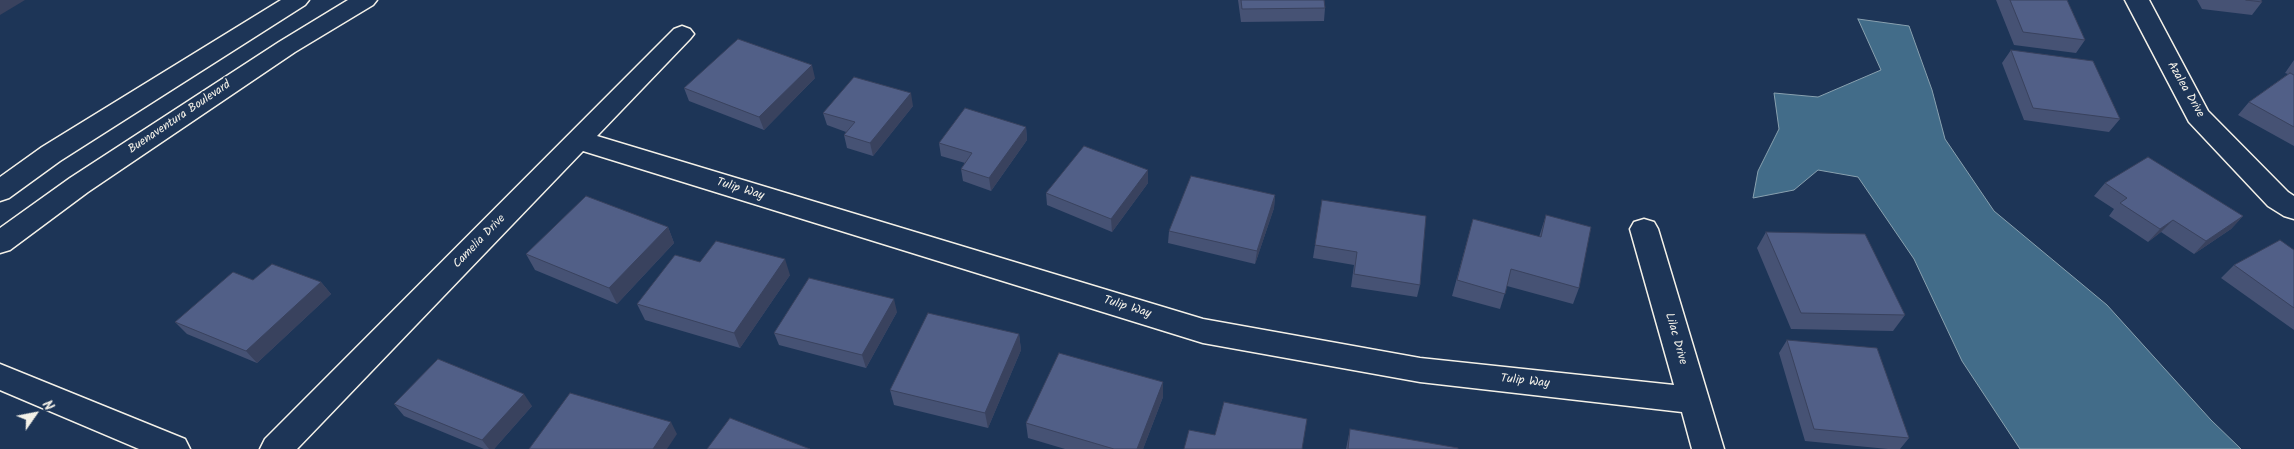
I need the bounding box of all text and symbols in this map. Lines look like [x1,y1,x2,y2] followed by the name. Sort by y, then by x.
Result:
[2163,60,2207,120] street label: Azalea Drive
[126,78,234,158] street label: Buenaventura Boulevard
[714,176,766,204] street label: Tulip Way
[451,212,509,272] street label: Camelia Drive
[1101,294,1153,322] street label: Tulip Way
[1661,311,1689,367] street label: Lilac Drive
[1500,372,1550,392] street label: Tulip Way
[10,389,60,439] north arrow
[36,396,59,416] text: N

